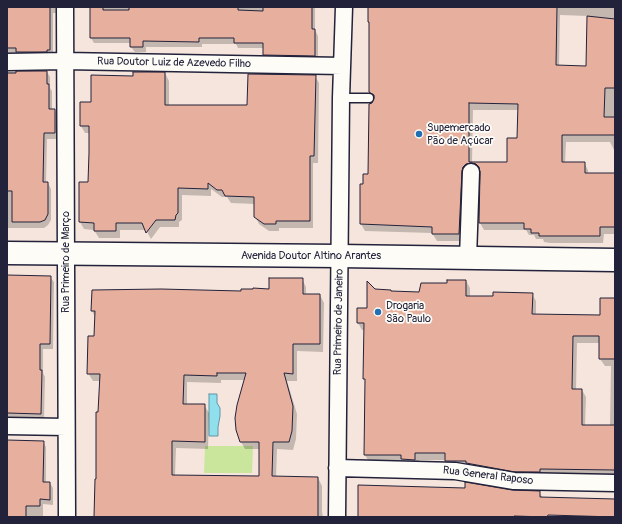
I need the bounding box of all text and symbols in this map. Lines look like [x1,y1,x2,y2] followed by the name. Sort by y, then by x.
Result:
[97,55,251,71] street label: Rua Doutor Luiz de Azevedo Filho
[427,121,494,147] place label: Supemercado Pão de Açúcar
[414,129,424,139] marker: Supemercado Pão de Açúcar
[59,211,73,313] street label: Rua Primeiro de Março
[241,249,381,263] street label: Avenida Doutor Altino Arantes
[331,269,347,375] street label: Rua Primeiro de Janeiro
[386,299,431,325] place label: Drogaria São Paulo
[373,307,383,317] marker: Drogaria São Paulo
[442,464,534,488] street label: Rua General Raposo

